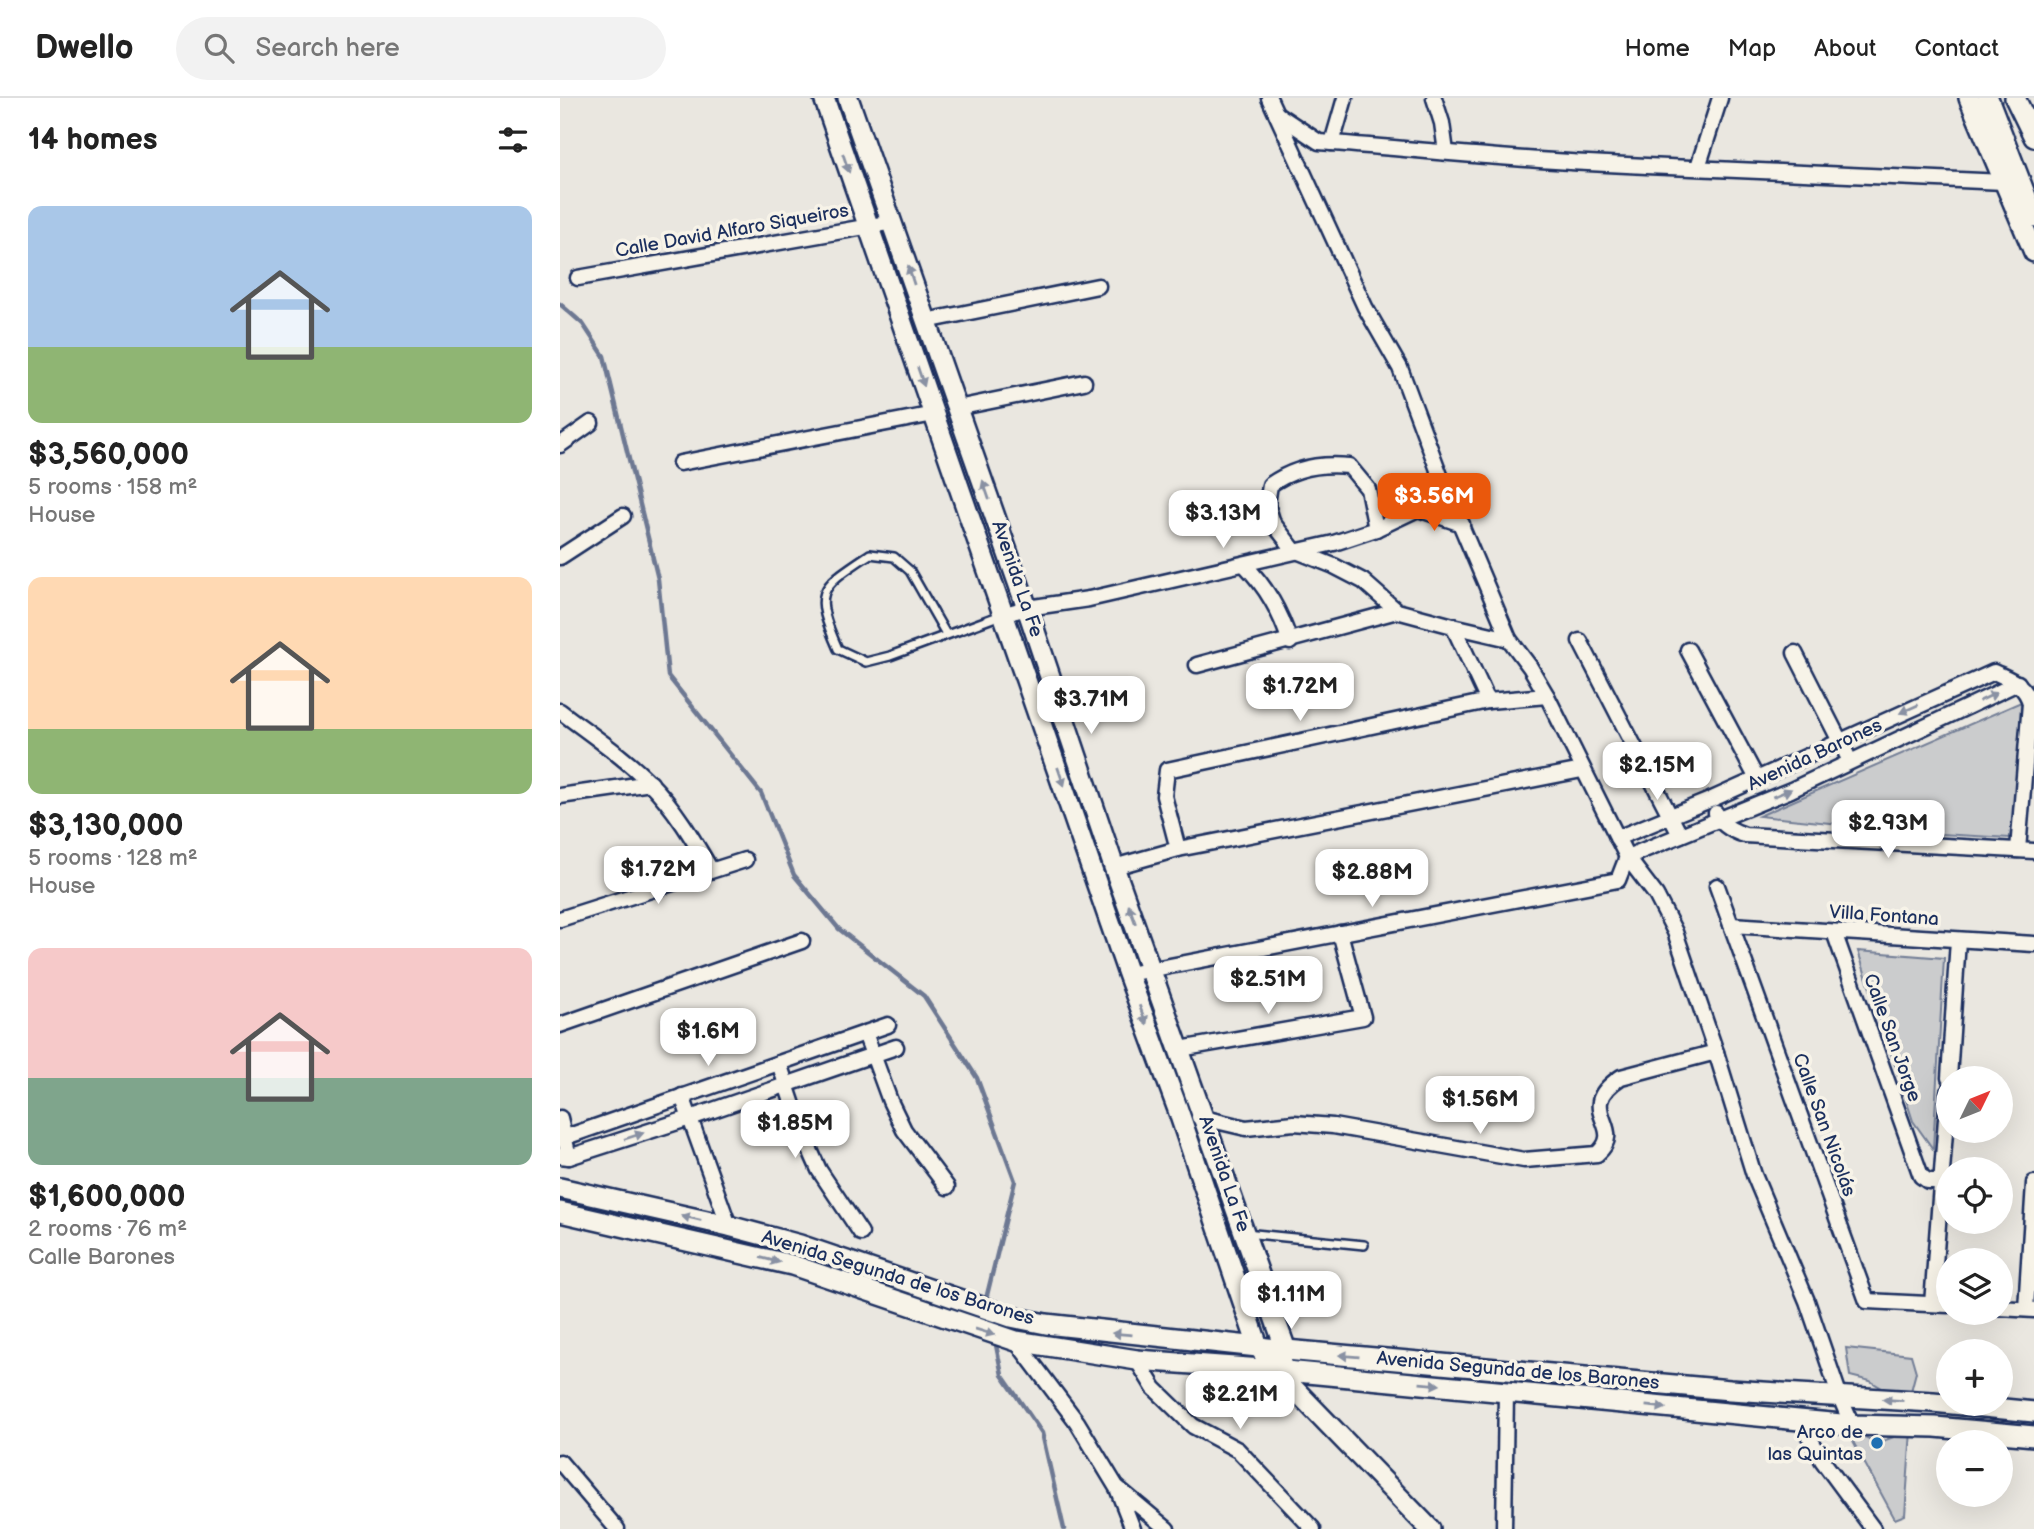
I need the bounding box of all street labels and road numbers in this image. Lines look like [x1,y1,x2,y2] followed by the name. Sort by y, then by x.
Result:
[613,199,851,263] street label: Calle David Alfaro Siqueiros
[986,518,1048,640] street label: Avenida La Fe
[1744,714,1886,796] street label: Avenida Barones
[1828,901,1940,931] street label: Villa Fontana
[1858,971,1926,1105] street label: Calle San Jorge
[1787,1050,1861,1200] street label: Calle San Nicolás
[1193,1113,1255,1235] street label: Avenida La Fe
[759,1226,1037,1330] street label: Avenida Segunda de los Barones
[1376,1347,1660,1395] street label: Avenida Segunda de los Barones

